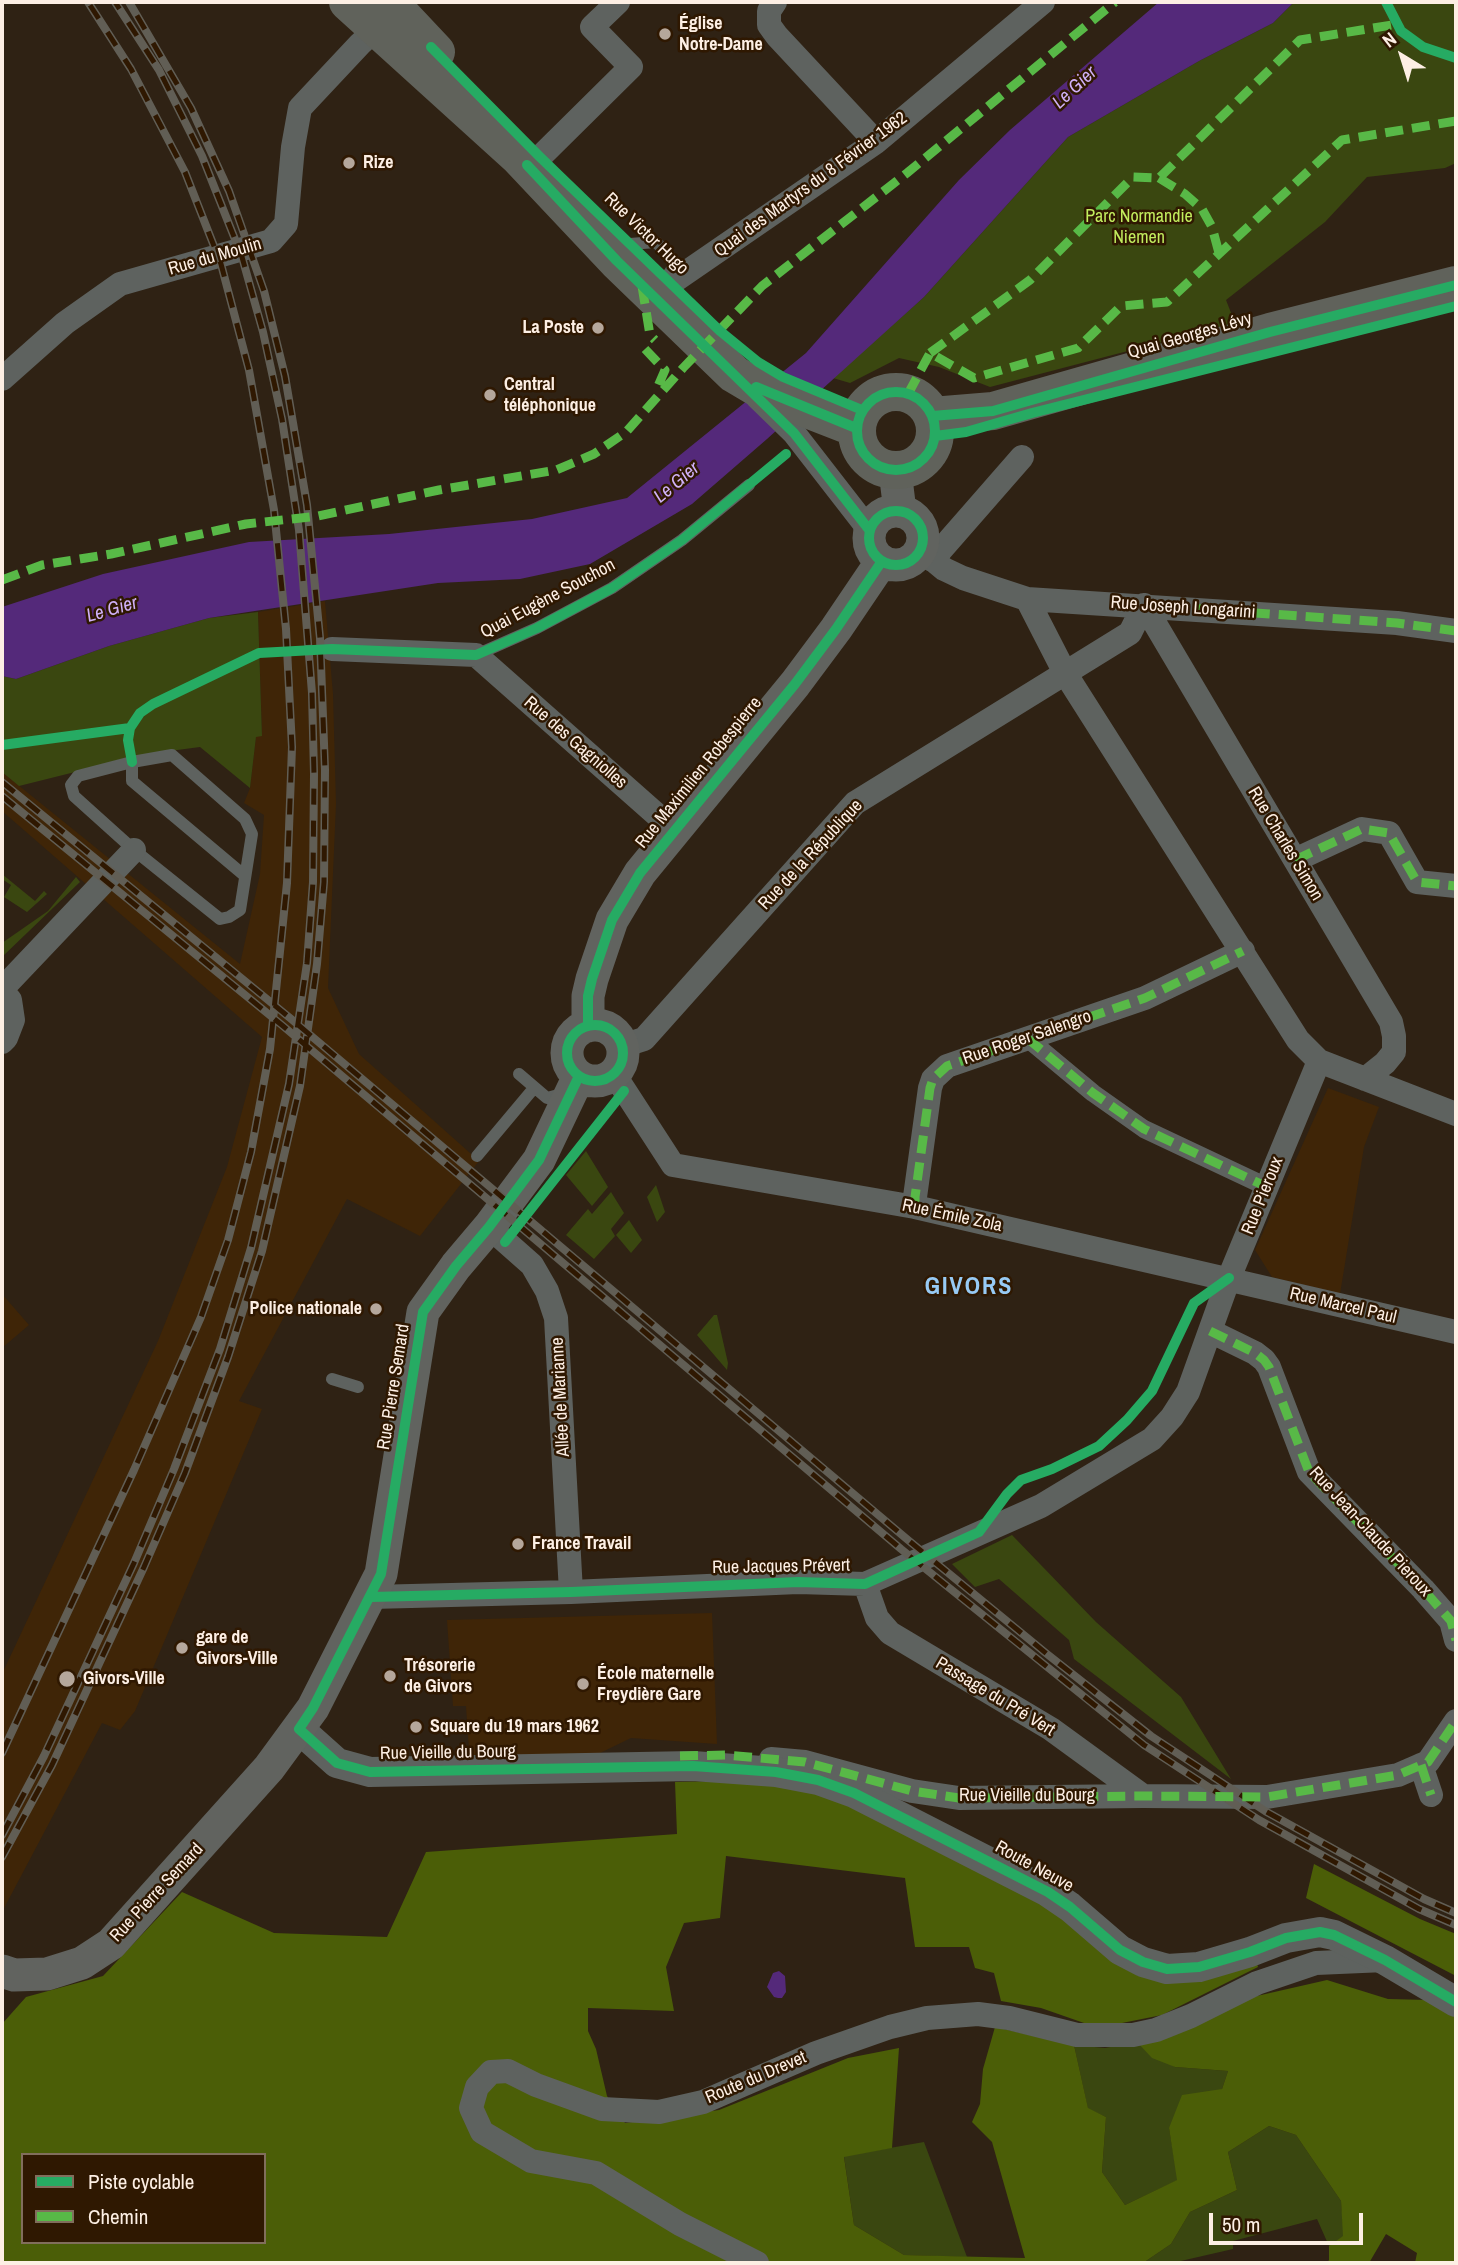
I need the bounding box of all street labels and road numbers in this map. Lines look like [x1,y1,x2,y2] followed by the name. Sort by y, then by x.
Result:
[710,108,912,262] street label: Quai des Martyrs du 8 Février 1962
[599,188,693,280] street label: Rue Victor Hugo
[166,233,264,281] street label: Rue du Moulin
[1126,308,1254,364] street label: Quai Georges Lévy
[477,554,619,644] street label: Quai Eugène Souchon
[1110,592,1256,624] street label: Rue Joseph Longarini
[519,692,631,794] street label: Rue des Gagniolles
[631,693,767,853] street label: Rue Maximilien Robespierre
[1243,783,1327,905] street label: Rue Charles Simon
[754,795,868,915] street label: Rue de la République
[960,1006,1094,1070] street label: Rue Roger Salengro
[1238,1154,1288,1238] street label: Rue Pieroux
[900,1195,1004,1237] street label: Rue Émile Zola
[1287,1283,1399,1329] street label: Rue Marcel Paul
[373,1323,415,1451] street label: Rue Pierre Semard
[547,1337,575,1457] street label: Allée de Marianne
[1304,1463,1436,1601] street label: Rue Jean-Claude Pieroux
[712,1555,850,1579] street label: Rue Jacques Prévert
[931,1653,1059,1741] street label: Passage du Pré Vert
[380,1741,516,1765] street label: Rue Vieille du Bourg
[959,1785,1095,1807] street label: Rue Vieille du Bourg
[991,1837,1077,1897] street label: Route Neuve
[106,1839,208,1947] street label: Rue Pierre Semard
[702,2047,810,2109] street label: Route du Drevet

